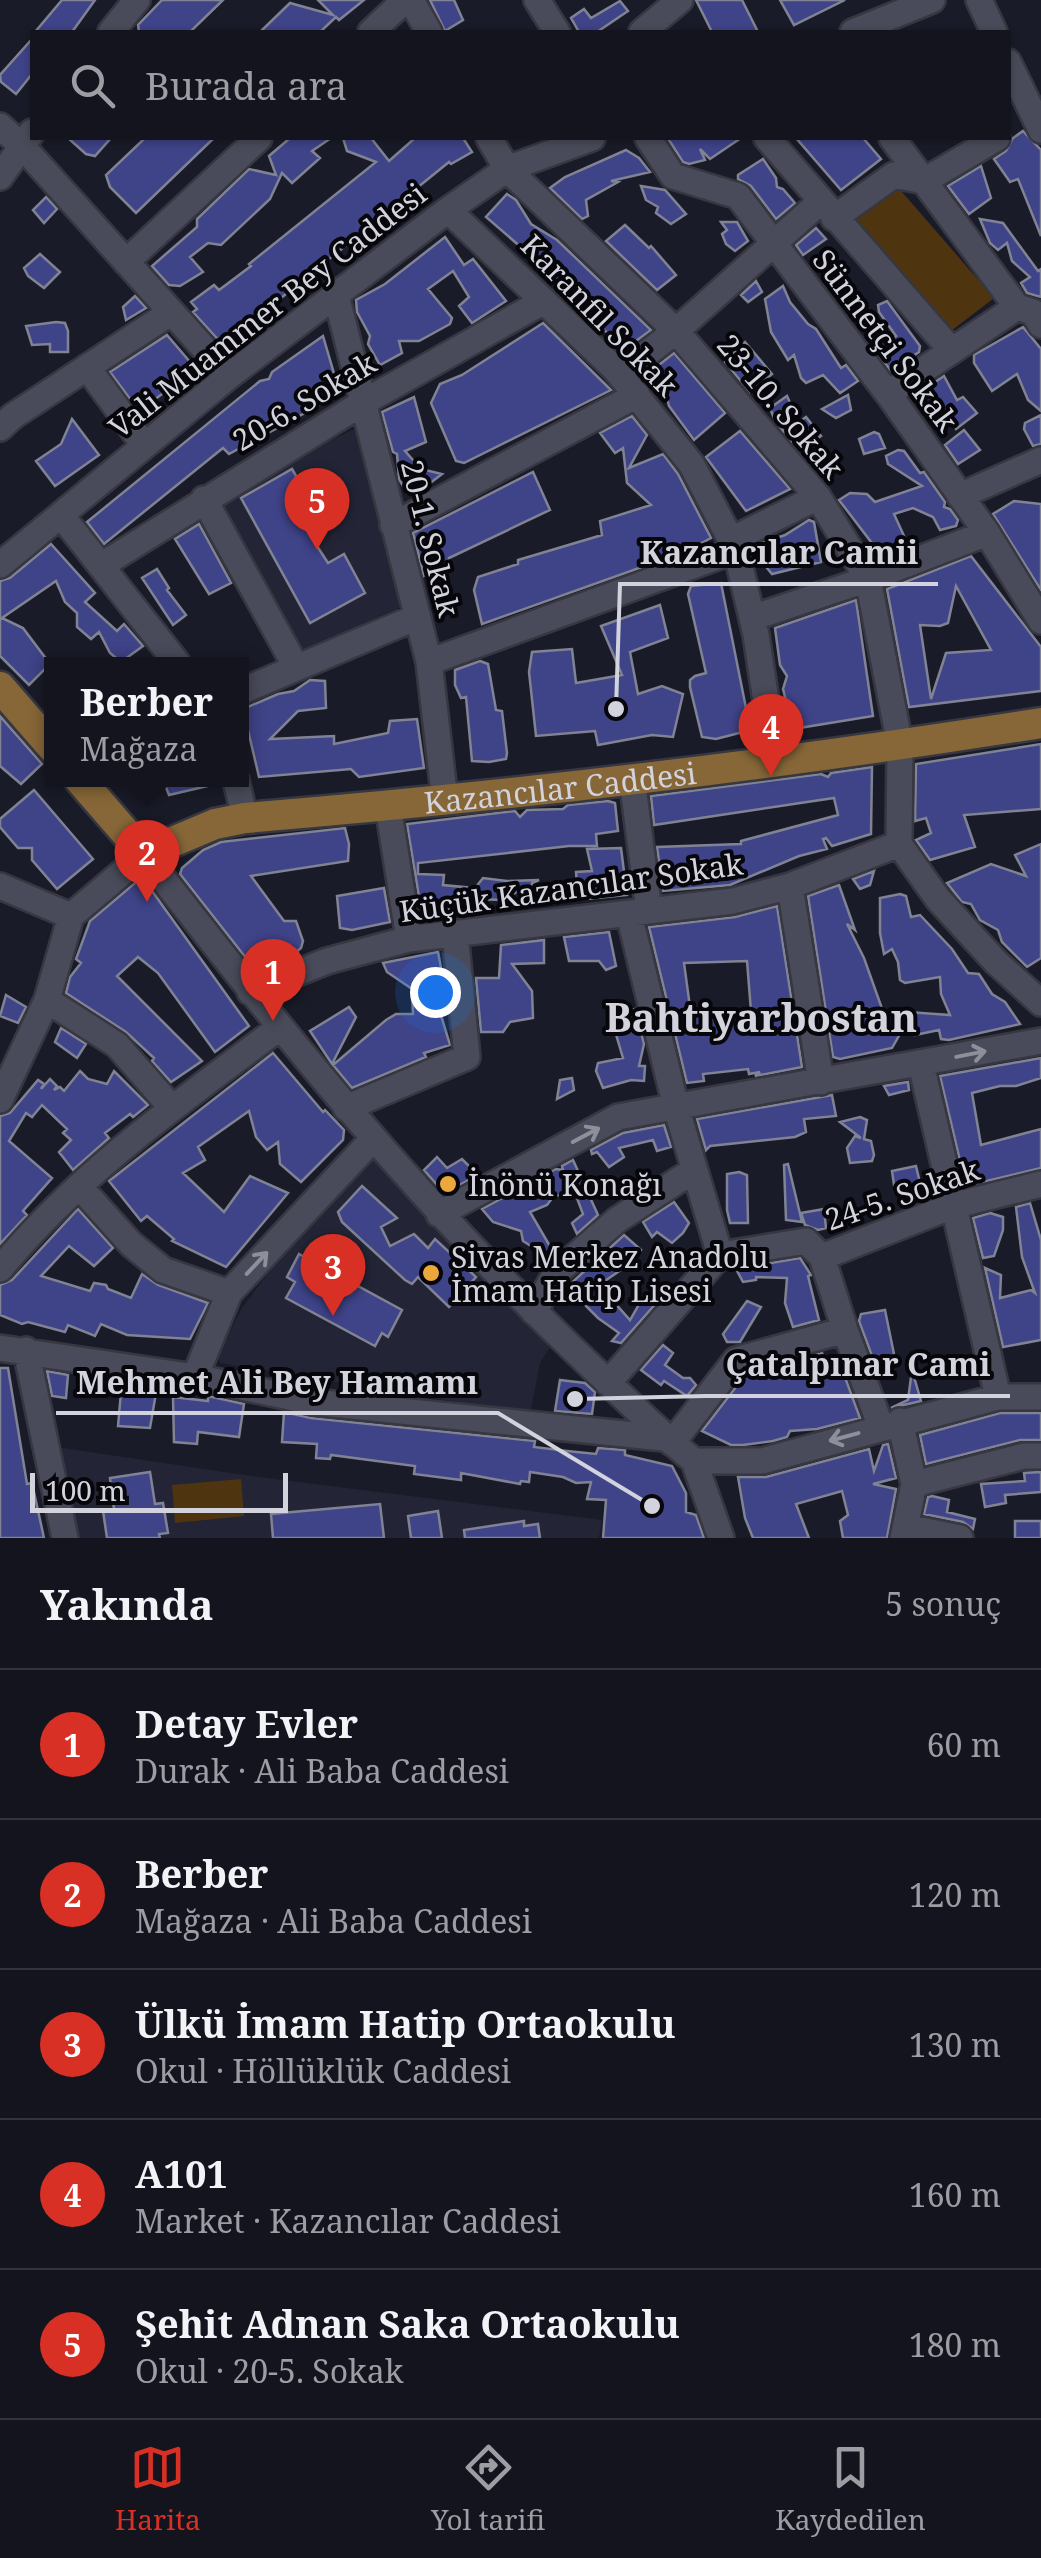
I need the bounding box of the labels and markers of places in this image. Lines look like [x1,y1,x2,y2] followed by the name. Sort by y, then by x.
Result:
[284,468,350,550] pin: 5
[620,522,938,584] callout: Kazancılar Camii
[738,694,804,776] pin: 4
[114,820,180,902] pin: 2
[240,938,306,1021] pin: 1
[468,1164,662,1205] place label: İnönü Konağı
[437,1173,459,1195] marker: İnönü Konağı
[300,1234,366,1316] pin: 3
[451,1236,768,1311] place label: Sivas Merkez Anadolu İmam Hatip Lisesi
[420,1262,442,1284] marker: Sivas Merkez Anadolu İmam Hatip Lisesi
[705,1334,1010,1396] callout: Çatalpınar Cami
[56,1351,498,1413] callout: Mehmet Ali Bey Hamamı

